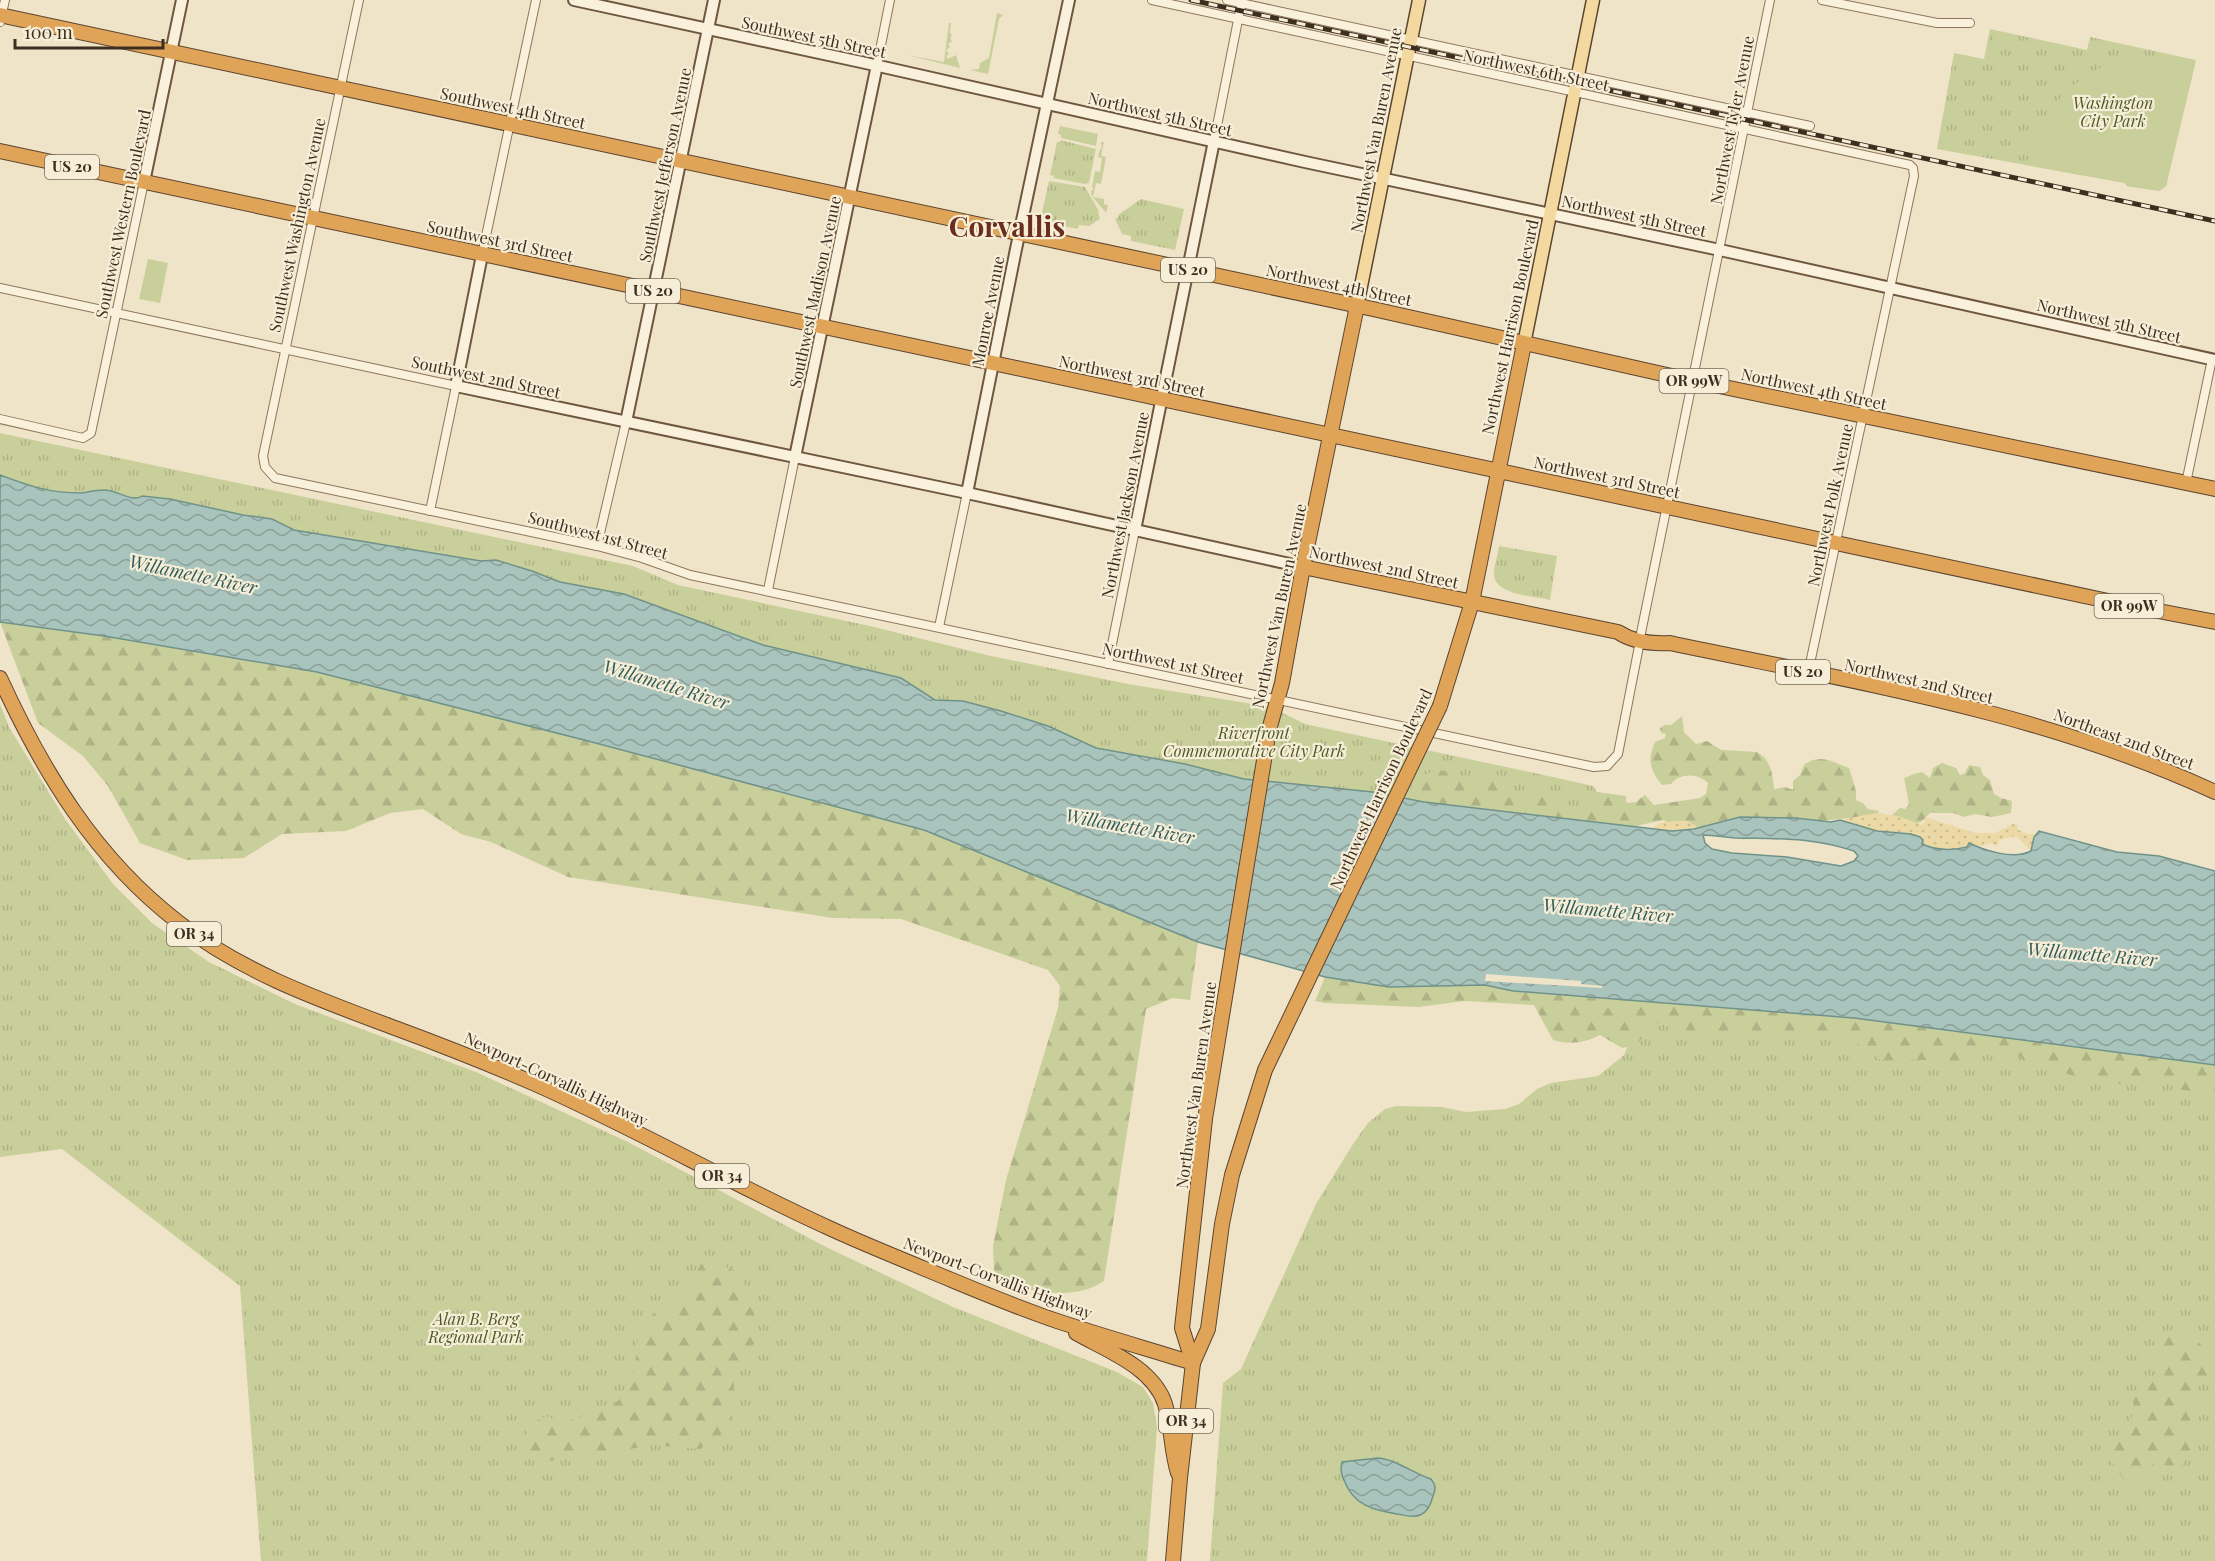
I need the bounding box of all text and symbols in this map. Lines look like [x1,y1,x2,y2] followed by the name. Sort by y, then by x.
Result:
[740,11,889,62] street label: Southwest 5th Street
[15,12,164,50] scale bar
[24,20,73,44] text: 100 m
[1345,25,1406,234] street label: Northwest Van Buren Avenue
[1705,34,1758,206] street label: Northwest Tyler Avenue
[1461,44,1611,95] street label: Northwest 6th Street
[634,66,695,264] street label: Southwest Jefferson Avenue
[439,82,588,133] street label: Southwest 4th Street
[1086,87,1235,140] street label: Northwest 5th Street
[2073,92,2153,131] park label: Washington City Park
[90,107,155,320] street label: Southwest Western Boulevard
[263,116,330,334] street label: Southwest Washington Avenue
[45,155,99,179] road number: US 20
[1560,190,1709,241] street label: Northwest 5th Street
[784,194,845,390] street label: Southwest Madison Avenue
[949,207,1065,244] district label: Corvallis
[425,215,575,266] street label: Southwest 3rd Street
[1476,217,1543,436] street label: Northwest Harrison Boulevard
[967,254,1008,368] street label: Monroe Avenue
[1161,258,1215,282] road number: US 20
[1264,259,1414,310] street label: Northwest 4th Street
[626,279,680,303] road number: US 20
[2035,294,2184,347] street label: Northwest 5th Street
[410,350,563,403] street label: Southwest 2nd Street
[1057,350,1207,401] street label: Northwest 3rd Street
[1739,363,1889,414] street label: Northwest 4th Street
[1660,369,1728,393] road number: OR 99W
[1096,410,1153,600] street label: Northwest Jackson Avenue
[1802,422,1857,588] street label: Northwest Polk Avenue
[1532,451,1682,502] street label: Northwest 3rd Street
[1247,502,1310,710] street label: Northwest Van Buren Avenue
[526,506,671,563] street label: Southwest 1st Street
[1308,540,1461,593] street label: Northwest 2nd Street
[127,549,261,600] water label: Willamette River
[2094,594,2164,618] road number: OR 99W
[1100,637,1246,688] street label: Northwest 1st Street
[1843,653,1996,708] street label: Northwest 2nd Street
[600,654,733,715] water label: Willamette River
[1776,660,1830,684] road number: US 20
[1325,685,1436,893] street label: Northwest Harrison Boulevard
[2051,703,2198,774] street label: Northeast 2nd Street
[1163,722,1345,761] park label: Riverfront Commemorative City Park
[1064,803,1198,849] water label: Willamette River
[1542,892,1675,928] water label: Willamette River
[167,922,221,946] road number: OR 34
[2026,936,2159,972] water label: Willamette River
[1171,980,1220,1190] street label: Northwest Van Buren Avenue
[461,1027,651,1130] street label: Newport-Corvallis Highway
[695,1164,749,1188] road number: OR 34
[901,1232,1096,1323] street label: Newport-Corvallis Highway
[427,1308,524,1347] park label: Alan B. Berg Regional Park
[1159,1409,1213,1433] road number: OR 34

